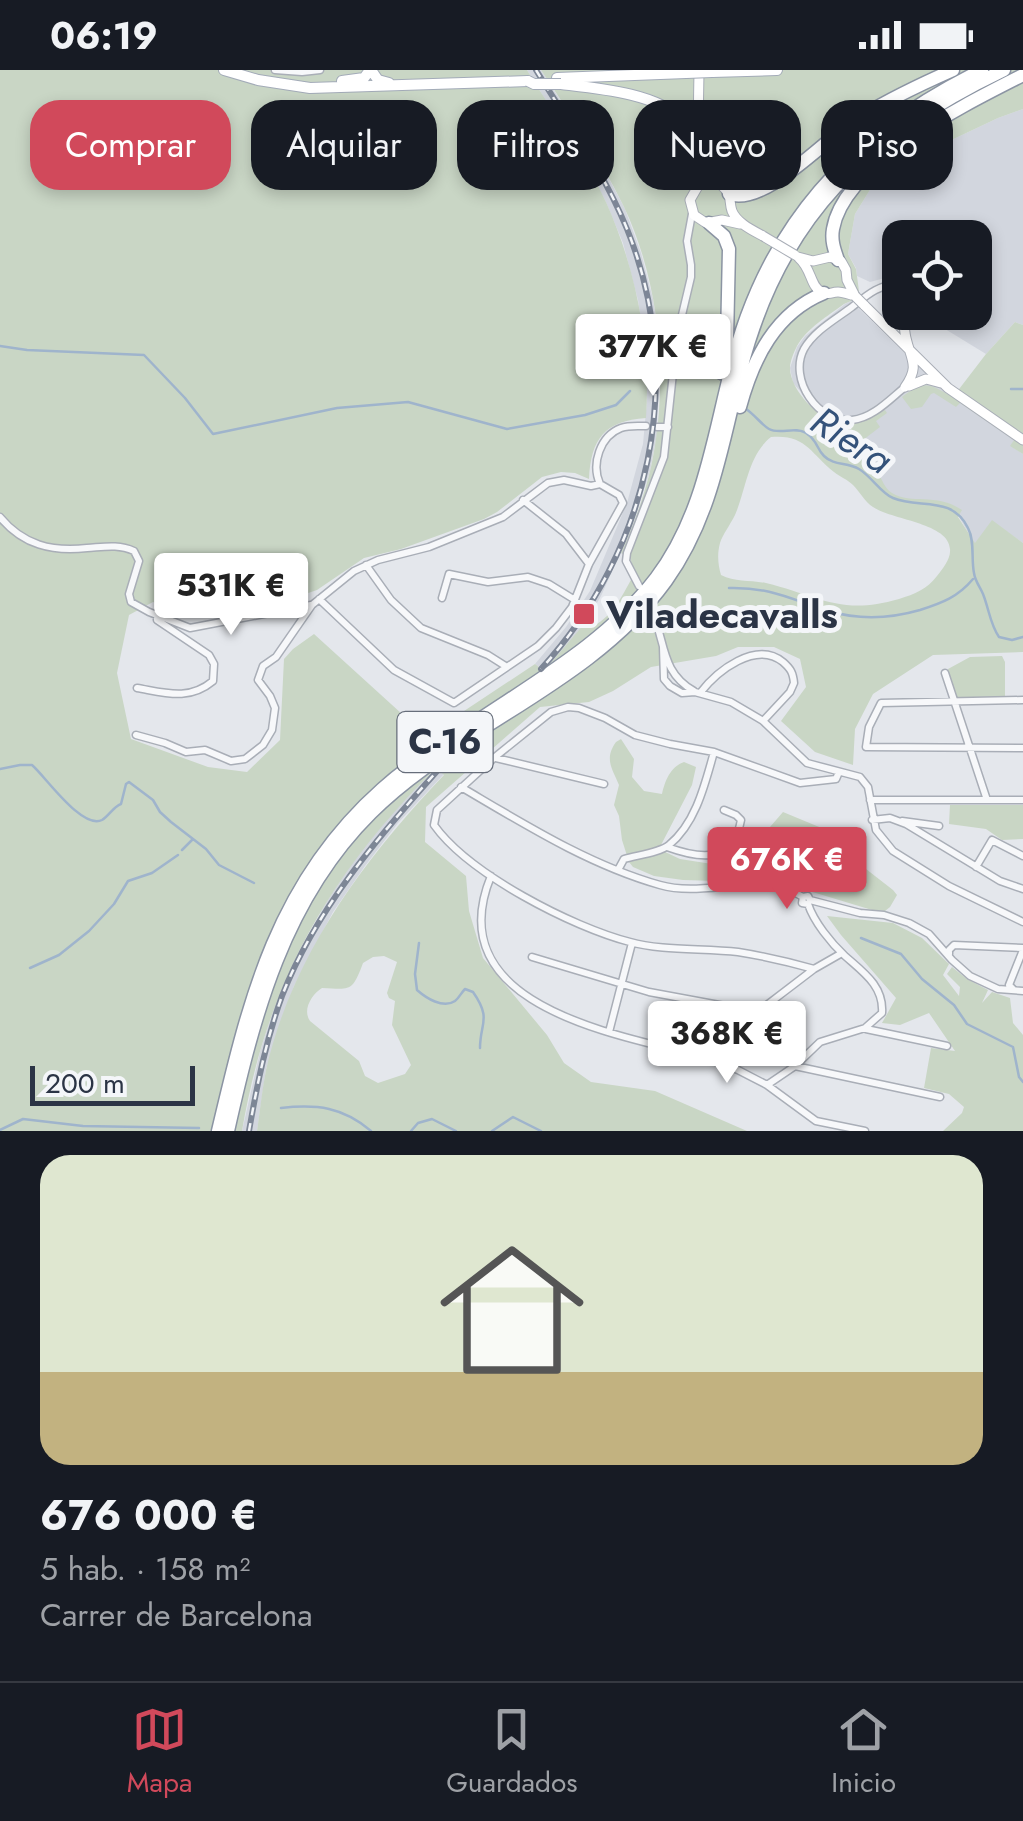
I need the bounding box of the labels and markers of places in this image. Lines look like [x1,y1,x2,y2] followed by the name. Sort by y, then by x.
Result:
[572,314,734,399] pin: 377K €
[150,553,312,638] pin: 531K €
[605,587,838,642] place label: Viladecavalls
[571,601,597,627] marker: Viladecavalls
[706,827,868,912] pin: 676K €
[646,1001,808,1086] pin: 368K €

